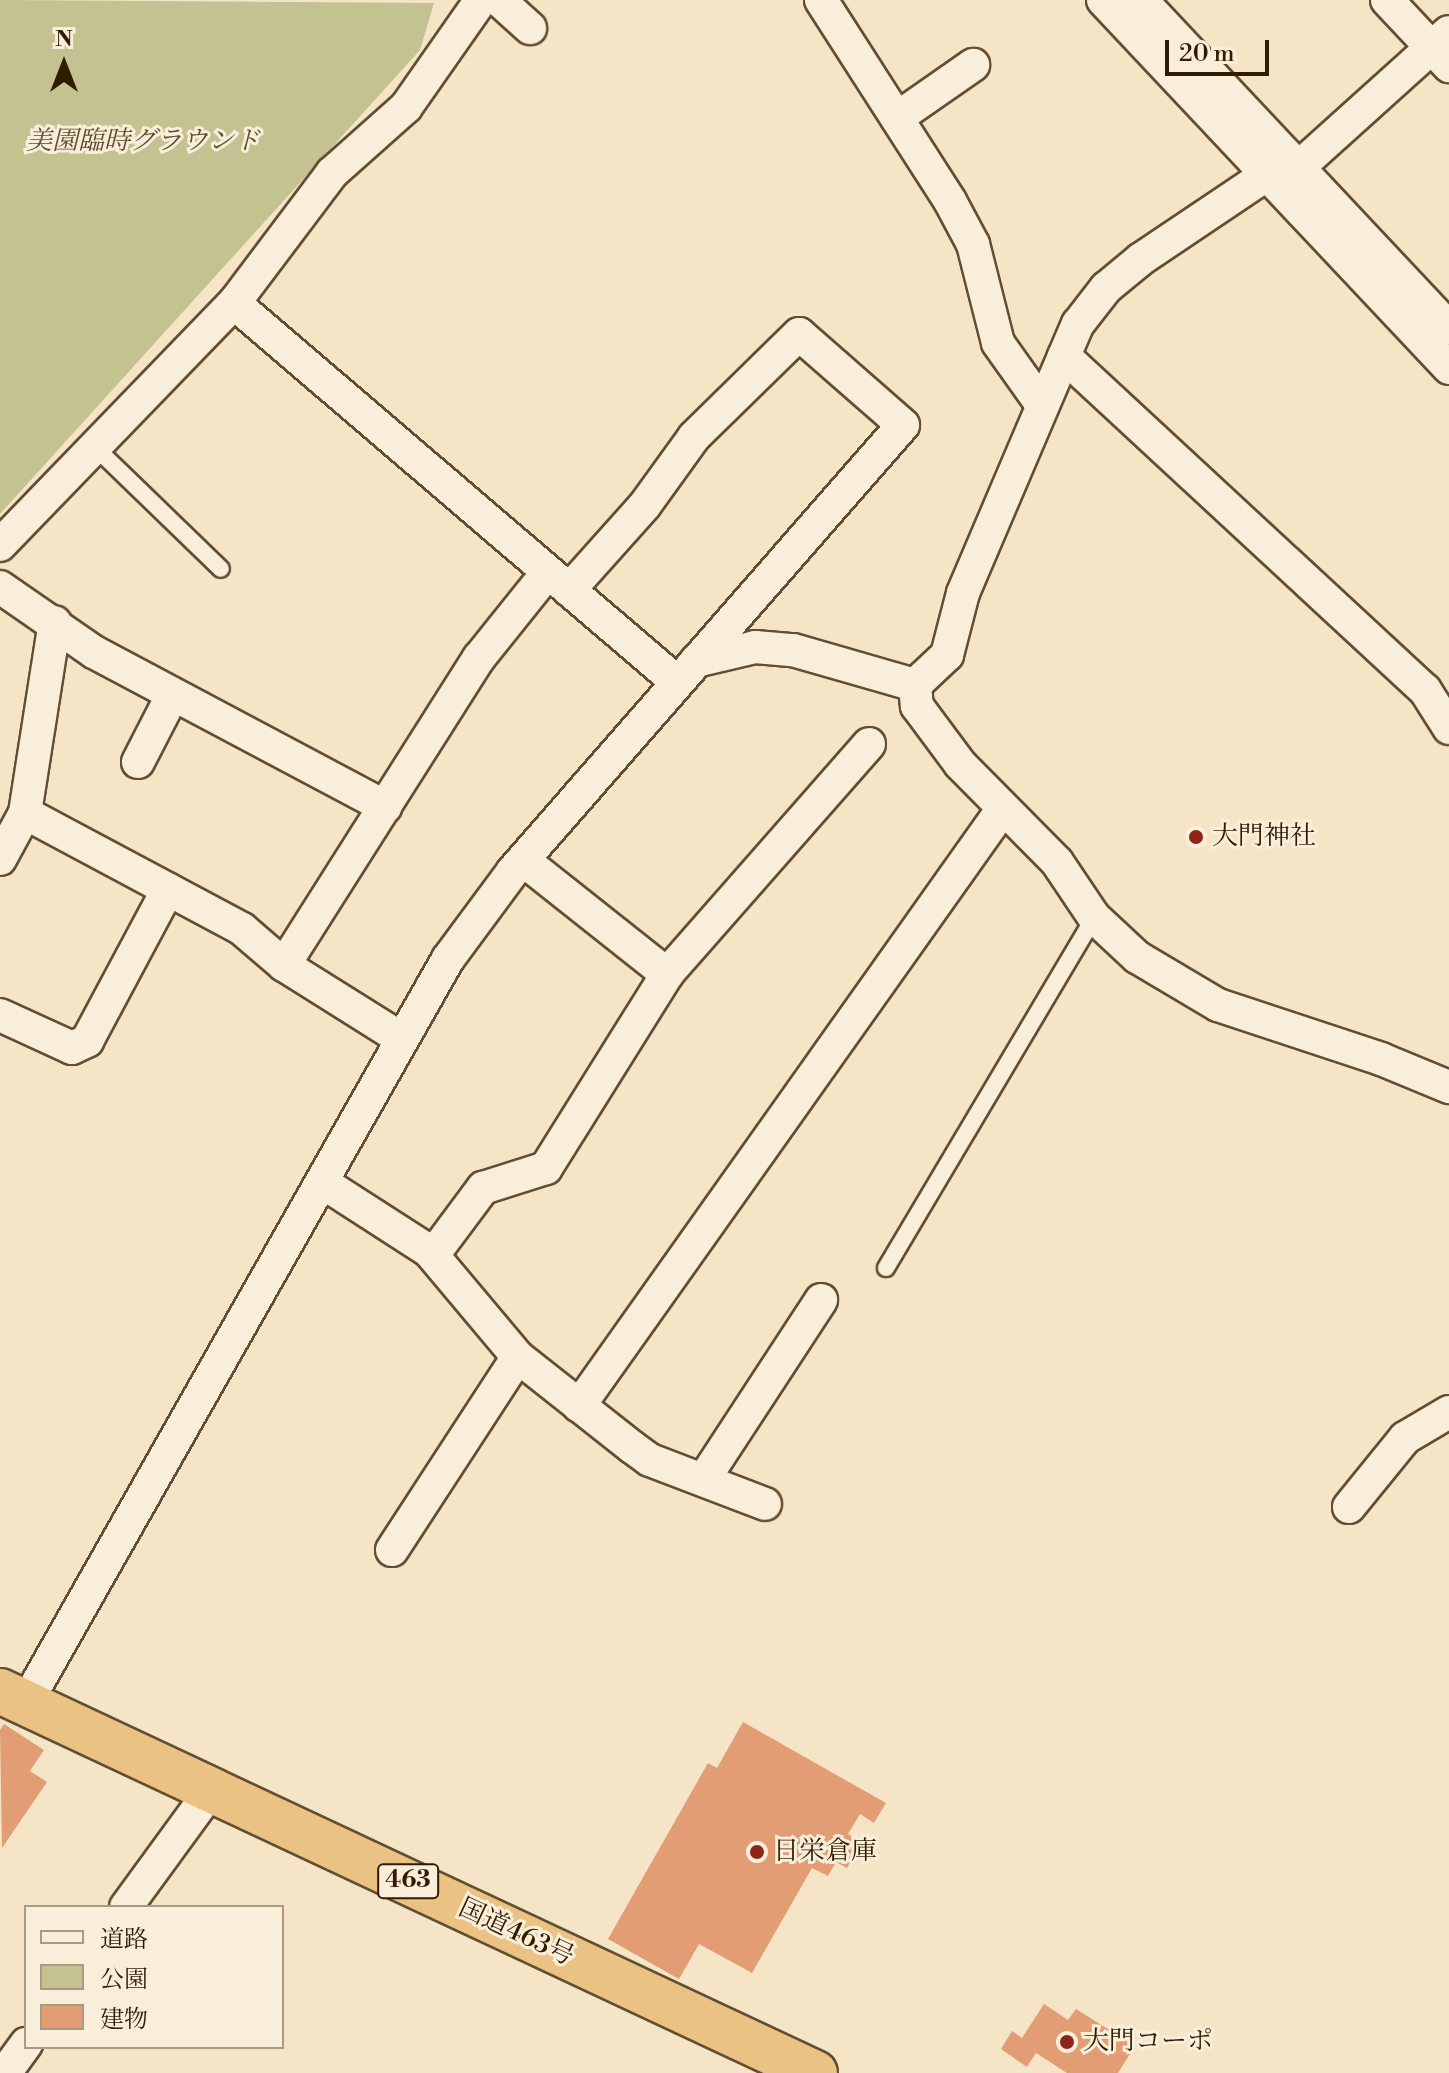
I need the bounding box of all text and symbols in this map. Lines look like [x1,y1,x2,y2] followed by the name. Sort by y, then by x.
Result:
[24,24,104,104] north arrow
[1169,24,1273,74] scale bar
[55,26,73,53] text: N
[1179,39,1235,69] text: 20 m
[26,126,260,158] park label: 美園臨時グラウンド
[1212,821,1316,853] place label: 大門神社
[1187,828,1205,846] marker: 大門神社
[773,1836,877,1868] place label: 日栄倉庫
[748,1843,766,1861] marker: 日栄倉庫
[376,1861,440,1901] road number: 463
[453,1893,579,1973] street label: 国道463号
[24,1905,284,2049] legend
[100,1925,148,1955] text: 道路
[100,1965,148,1995] text: 公園
[100,2005,148,2035] text: 建物
[1083,2026,1213,2058] place label: 大門コーポ
[1058,2033,1076,2051] marker: 大門コーポ

